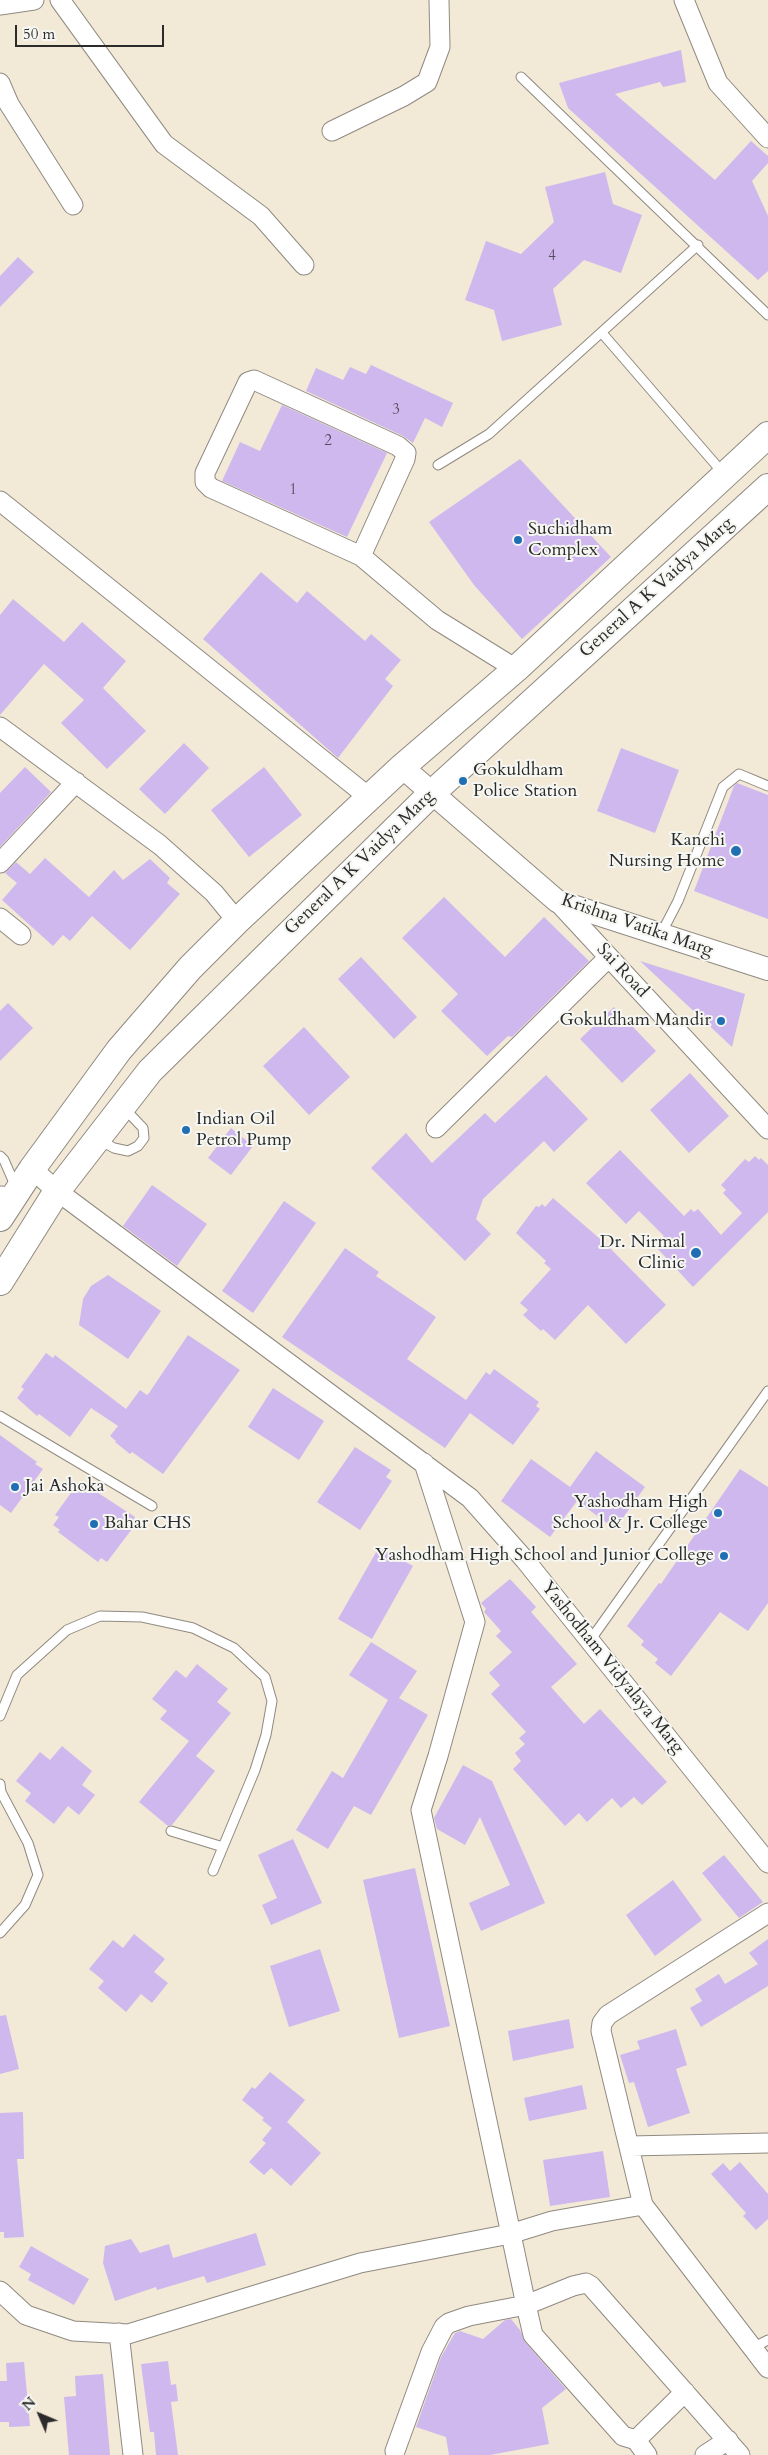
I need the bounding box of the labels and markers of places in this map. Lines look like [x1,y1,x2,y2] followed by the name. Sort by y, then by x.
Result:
[528,519,613,562] place label: Suchidham Complex
[512,534,524,546] marker: Suchidham Complex
[473,760,577,802] place label: Gokuldham Police Station
[457,775,469,787] marker: Gokuldham Police Station
[609,830,725,872] place label: Kanchi Nursing Home
[729,844,743,858] marker: Kanchi Nursing Home
[559,1010,711,1032] place label: Gokuldham Mandir
[715,1015,727,1027] marker: Gokuldham Mandir
[196,1109,292,1152] place label: Indian Oil Petrol Pump
[180,1124,192,1136] marker: Indian Oil Petrol Pump
[600,1232,685,1274] place label: Dr. Nirmal Clinic
[689,1246,703,1260] marker: Dr. Nirmal Clinic
[25,1476,105,1498] place label: Jai Ashoka
[9,1481,21,1493] marker: Jai Ashoka
[553,1492,708,1535] place label: Yashodham High School & Jr. College
[712,1507,724,1519] marker: Yashodham High School & Jr. College
[104,1513,191,1535] place label: Bahar CHS
[88,1518,100,1530] marker: Bahar CHS
[375,1545,714,1567] place label: Yashodham High School and Junior College
[718,1550,730,1562] marker: Yashodham High School and Junior College

